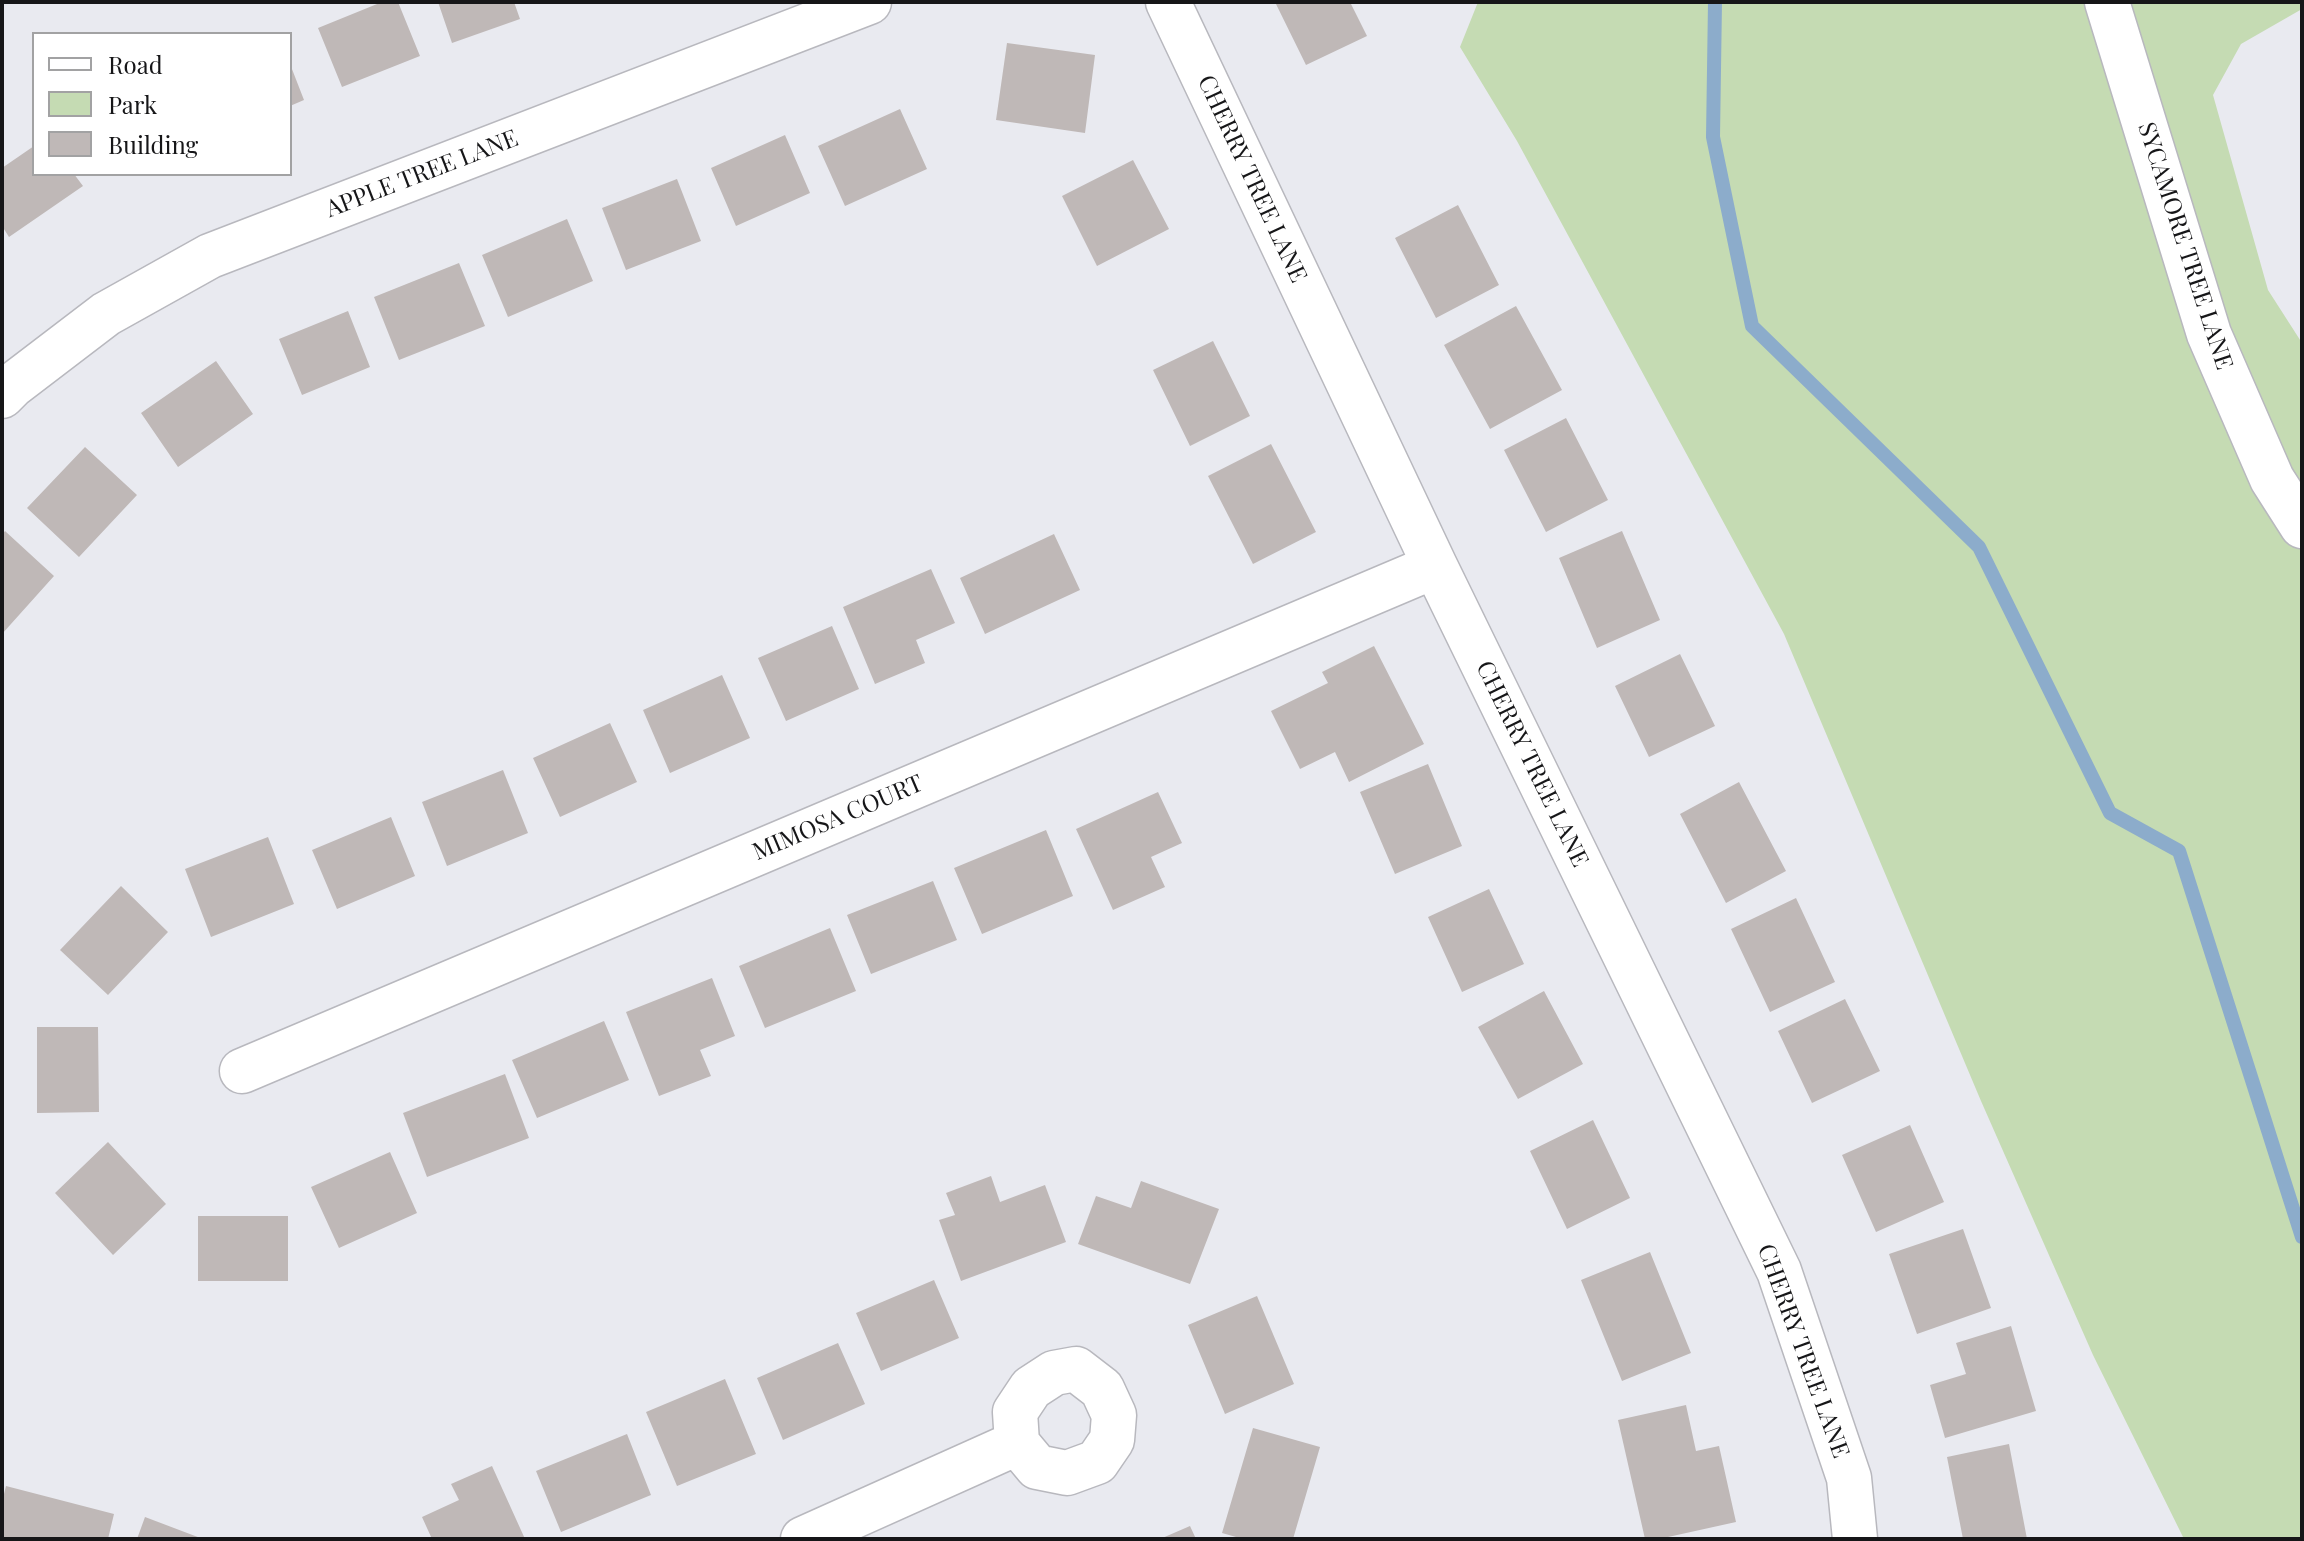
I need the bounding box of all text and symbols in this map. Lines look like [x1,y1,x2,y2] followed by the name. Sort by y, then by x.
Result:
[32,32,292,176] legend
[108,48,163,80] text: Road
[1191,71,1313,287] street label: CHERRY TREE LANE
[108,88,157,120] text: Park
[2131,119,2239,373] street label: SYCAMORE TREE LANE
[322,124,522,224] street label: APPLE TREE LANE
[108,128,198,160] text: Building
[1470,656,1594,872] street label: CHERRY TREE LANE
[748,769,928,867] street label: MIMOSA COURT
[1751,1240,1855,1462] street label: CHERRY TREE LANE

